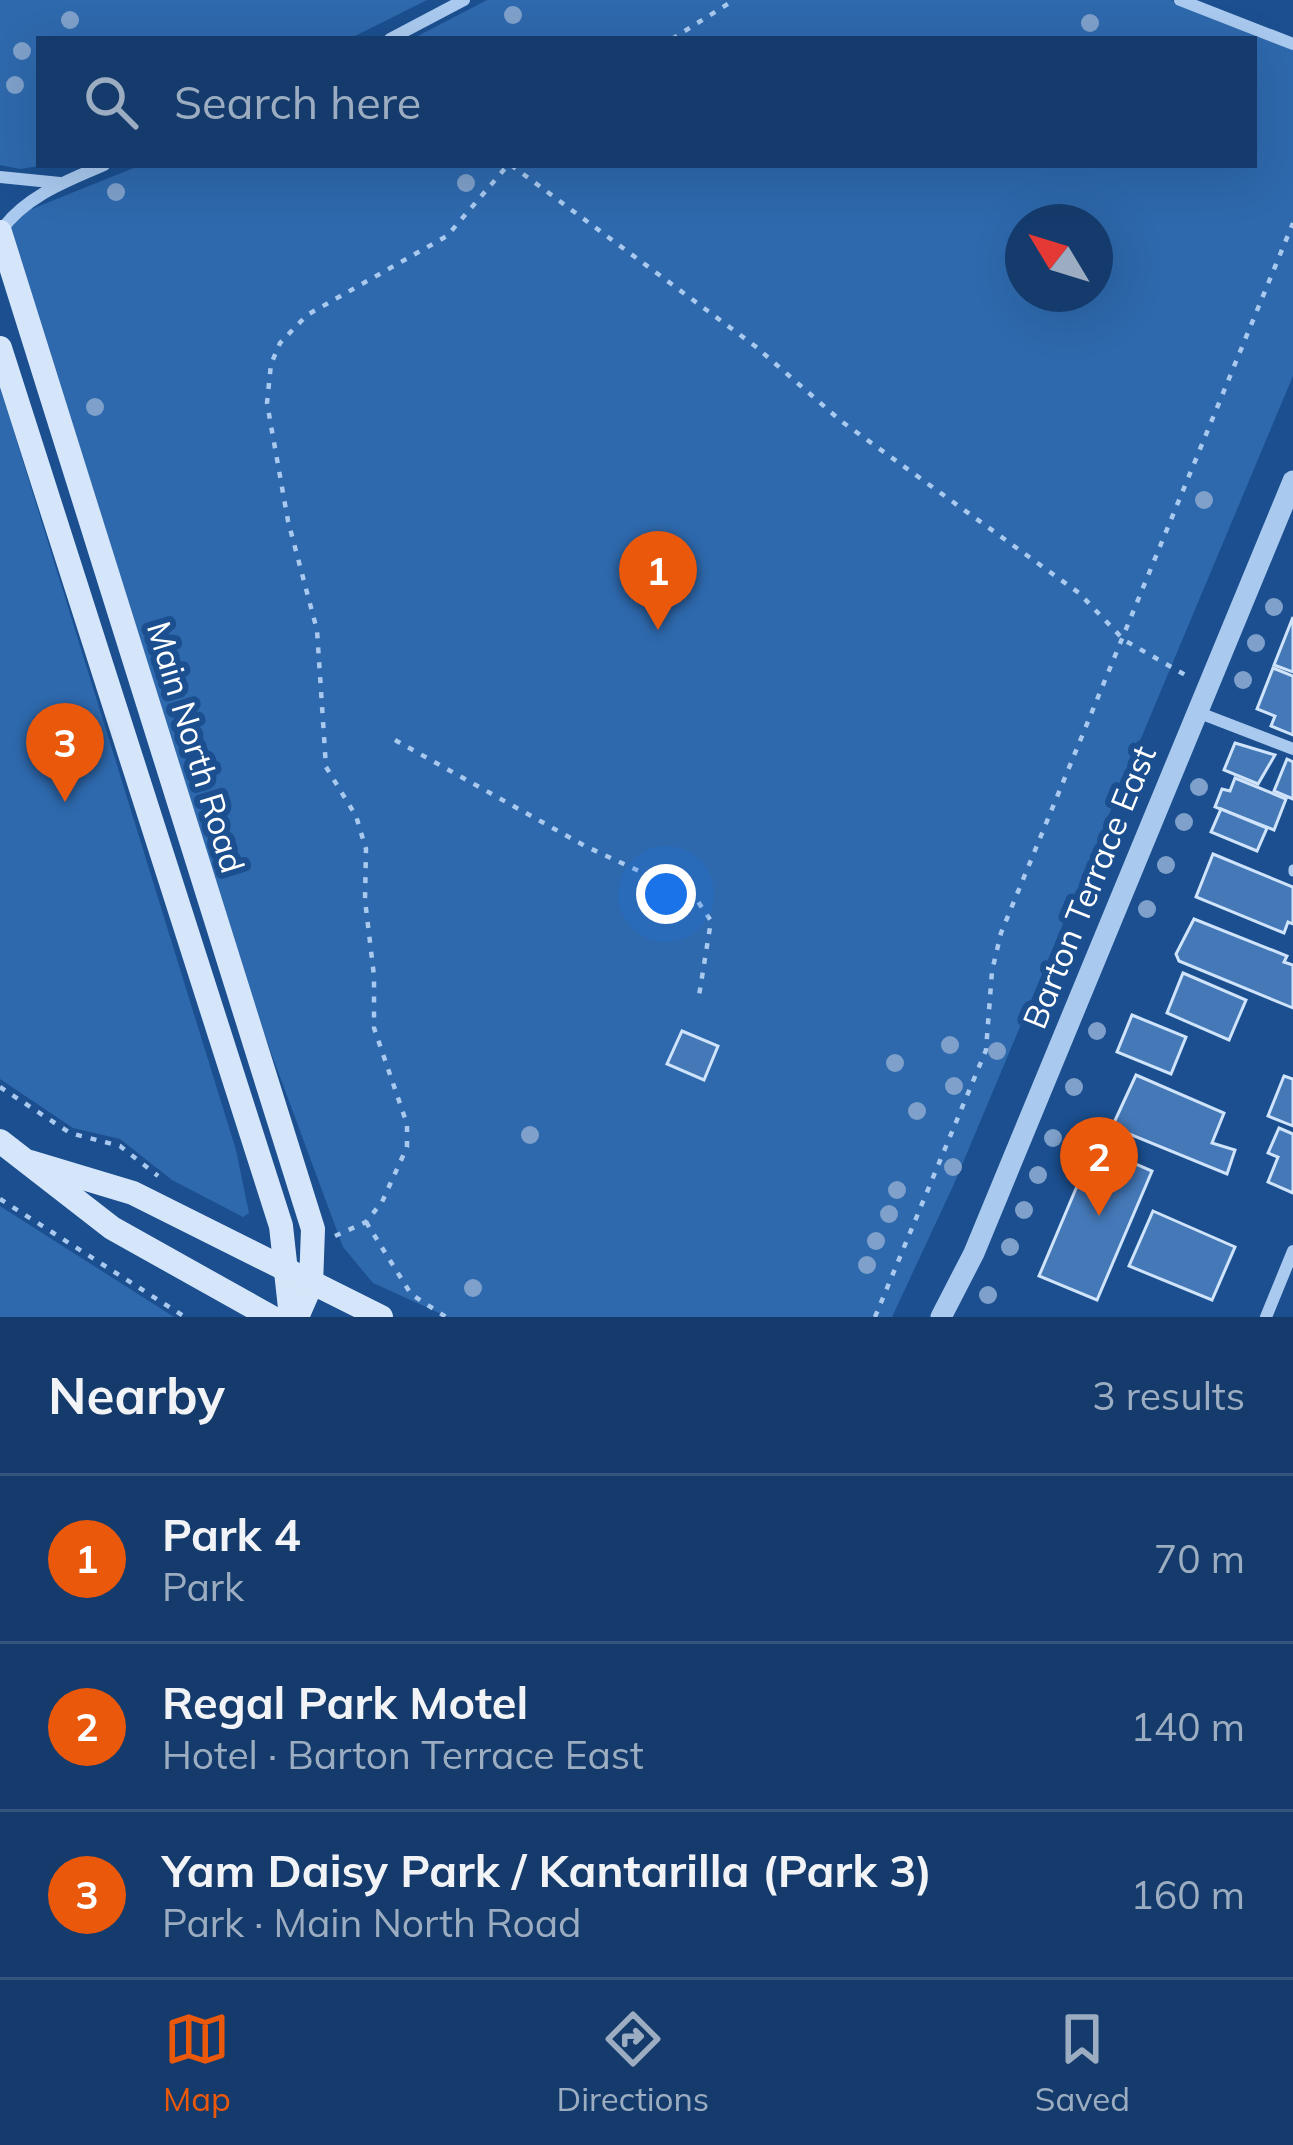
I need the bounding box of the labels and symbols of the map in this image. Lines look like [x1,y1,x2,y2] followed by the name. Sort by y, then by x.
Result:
[1005,204,1113,312] north arrow
[619,531,697,630] pin: 1
[139,616,254,877] street label: Main North Road
[26,703,104,802] pin: 3
[1013,739,1164,1034] street label: Barton Terrace East
[636,864,696,924] your location
[1060,1117,1138,1216] pin: 2

